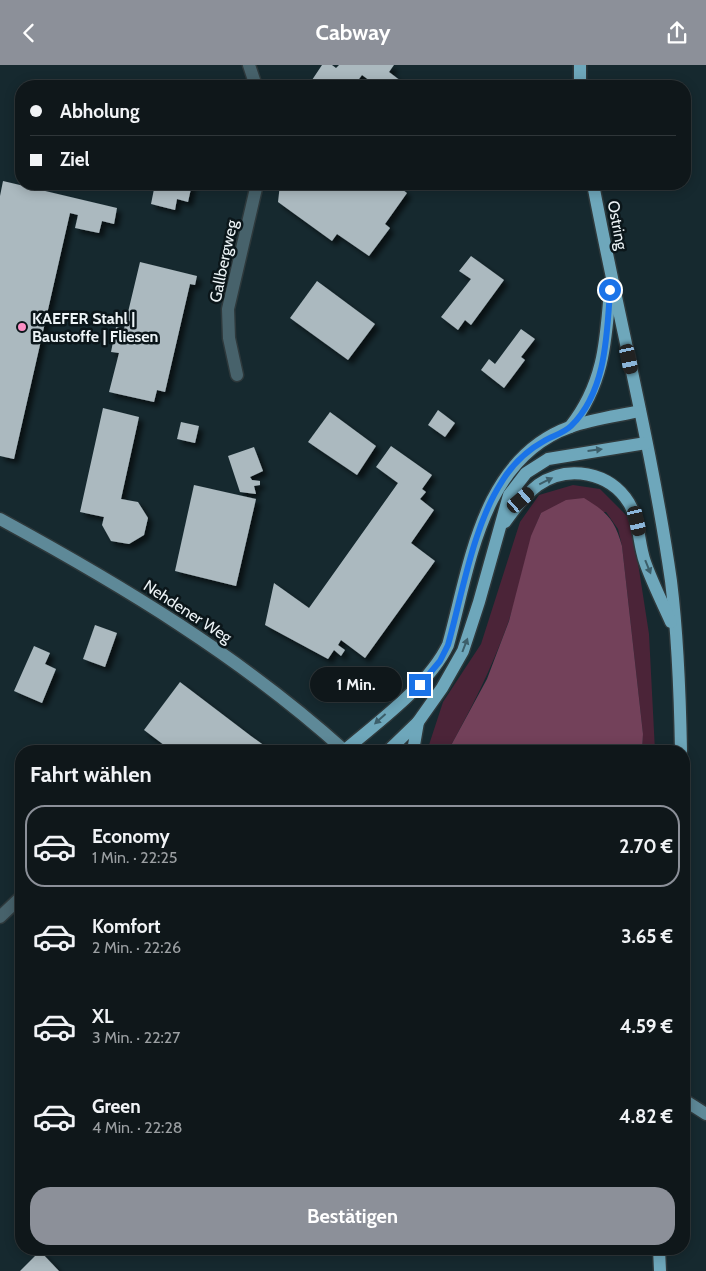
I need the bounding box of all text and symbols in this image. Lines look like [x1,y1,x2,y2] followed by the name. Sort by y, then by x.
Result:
[15,19,43,47] icon: back
[316,19,390,46] text: Cabway
[663,19,691,47] icon: share
[60,100,139,123] text: Abholung
[60,148,90,171] text: Ziel
[603,199,632,252] street label: Ostring
[205,217,242,304] street label: Gallbergweg
[599,279,621,301] route start
[32,309,158,346] place label: KAEFER Stahl | Baustoffe | Fliesen
[16,321,28,333] marker: KAEFER Stahl | Baustoffe | Fliesen
[618,343,639,375] car
[588,446,604,454] one-way arrow
[539,477,553,485] one-way arrow
[504,484,537,516] car
[626,505,647,537] car
[644,560,652,574] one-way arrow
[140,576,236,648] street label: Nehdener Weg
[461,637,469,652] one-way arrow
[310,667,402,703] callout: 1 Min.
[409,674,431,696] route end
[337,675,375,694] text: 1 Min.
[373,714,386,725] one-way arrow
[30,761,152,788] text: Fahrt wählen
[32,824,77,869] icon: car
[92,825,170,848] text: Economy
[619,835,673,858] text: 2.70 €
[92,848,177,867] text: 1 Min. · 22:25
[32,914,77,959] icon: car
[92,915,161,938] text: Komfort
[621,925,673,948] text: 3.65 €
[92,938,181,957] text: 2 Min. · 22:26
[32,1004,77,1049] icon: car
[92,1005,113,1028] text: XL
[620,1015,673,1038] text: 4.59 €
[92,1028,180,1047] text: 3 Min. · 22:27
[32,1094,77,1139] icon: car
[92,1095,141,1118] text: Green
[619,1105,673,1128] text: 4.82 €
[92,1118,183,1137] text: 4 Min. · 22:28
[30,1187,675,1245] button: Bestätigen

